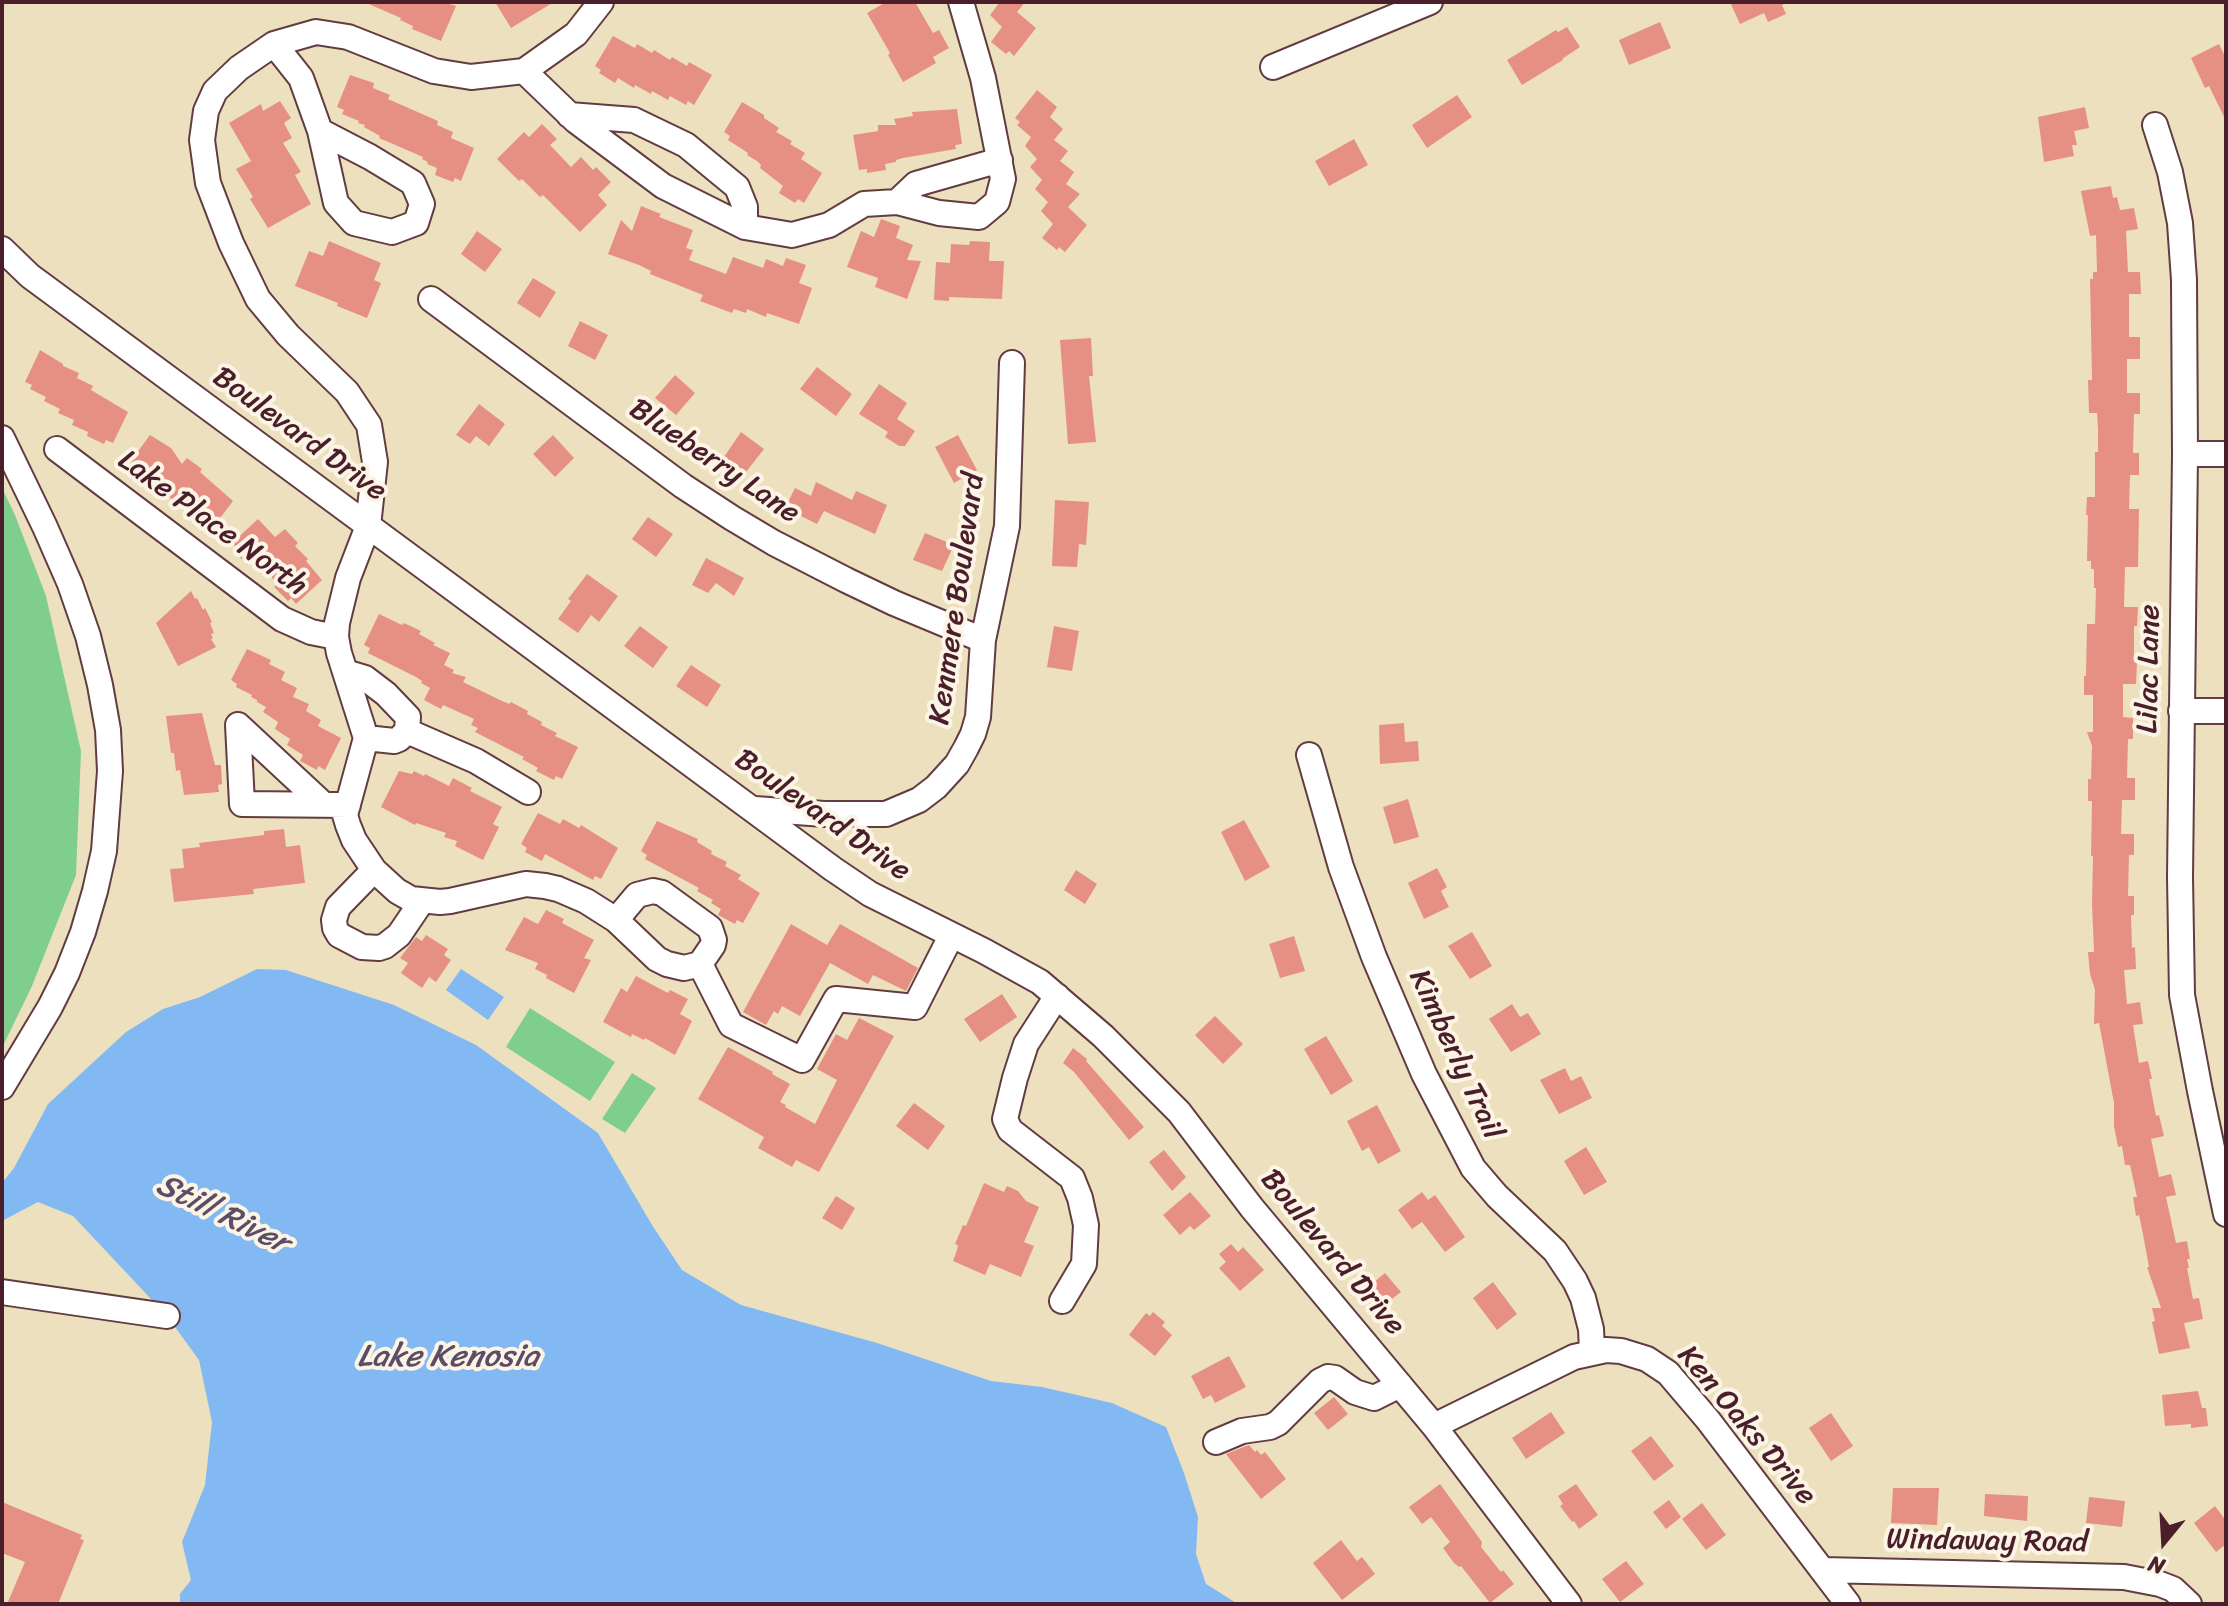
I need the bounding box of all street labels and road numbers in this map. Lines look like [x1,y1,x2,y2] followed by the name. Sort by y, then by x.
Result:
[205,360,393,510] street label: Boulevard Drive
[622,392,806,532] street label: Blueberry Lane
[110,443,314,605] street label: Lake Place North
[923,471,993,727] street label: Kenmere Boulevard
[2131,604,2169,734] street label: Lilac Lane
[727,742,917,890] street label: Boulevard Drive
[1400,964,1510,1146] street label: Kimberly Trail
[1252,1163,1412,1343] street label: Boulevard Drive
[1669,1339,1823,1513] street label: Ken Oaks Drive
[1886,1522,2088,1562] street label: Windaway Road

